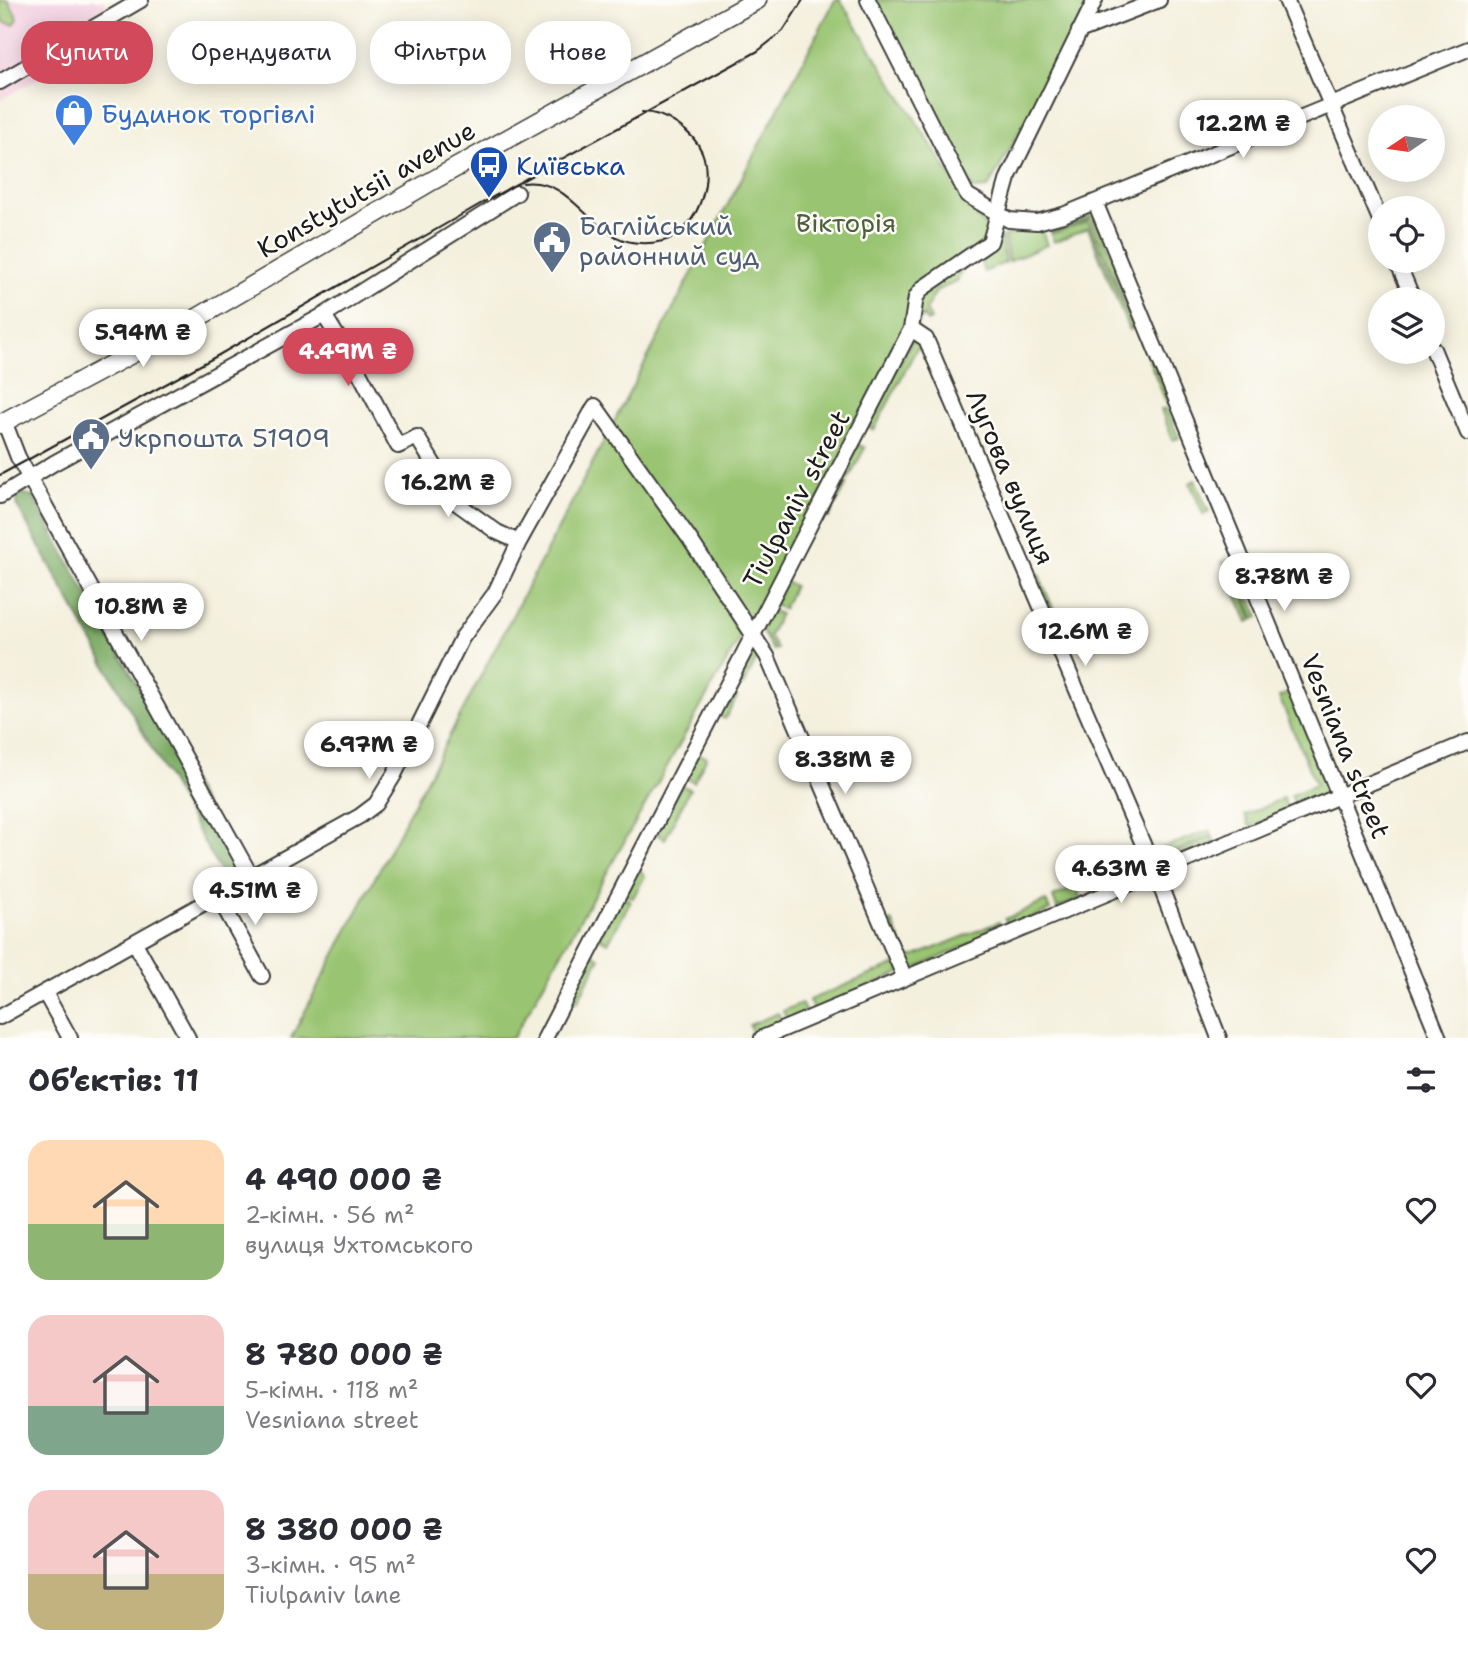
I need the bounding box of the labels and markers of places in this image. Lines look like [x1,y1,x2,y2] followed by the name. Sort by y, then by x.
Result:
[53,92,95,147] shop icon: Будинок торгівлі
[101,96,316,131] place label: Будинок торгівлі
[1178,100,1308,160] pin: 12.2M ₴
[468,144,510,199] bus stop icon: Київська
[516,148,625,183] place label: Київська
[579,208,760,273] place label: Баглійський районний суд
[531,219,573,274] public building icon: Баглійський районний суд
[78,310,208,369] pin: 5.94M ₴
[283,328,413,388] pin: 4.49M ₴
[70,416,112,471] public building icon: Укрпошта 51909
[118,420,330,455] place label: Укрпошта 51909
[383,460,513,519] pin: 16.2M ₴
[1219,554,1349,613] pin: 8.78M ₴
[76,584,206,643] pin: 10.8M ₴
[1020,608,1150,668] pin: 12.6M ₴
[304,722,434,781] pin: 6.97M ₴
[780,736,910,796] pin: 8.38M ₴
[1056,846,1186,905] pin: 4.63M ₴
[190,867,320,927] pin: 4.51M ₴

